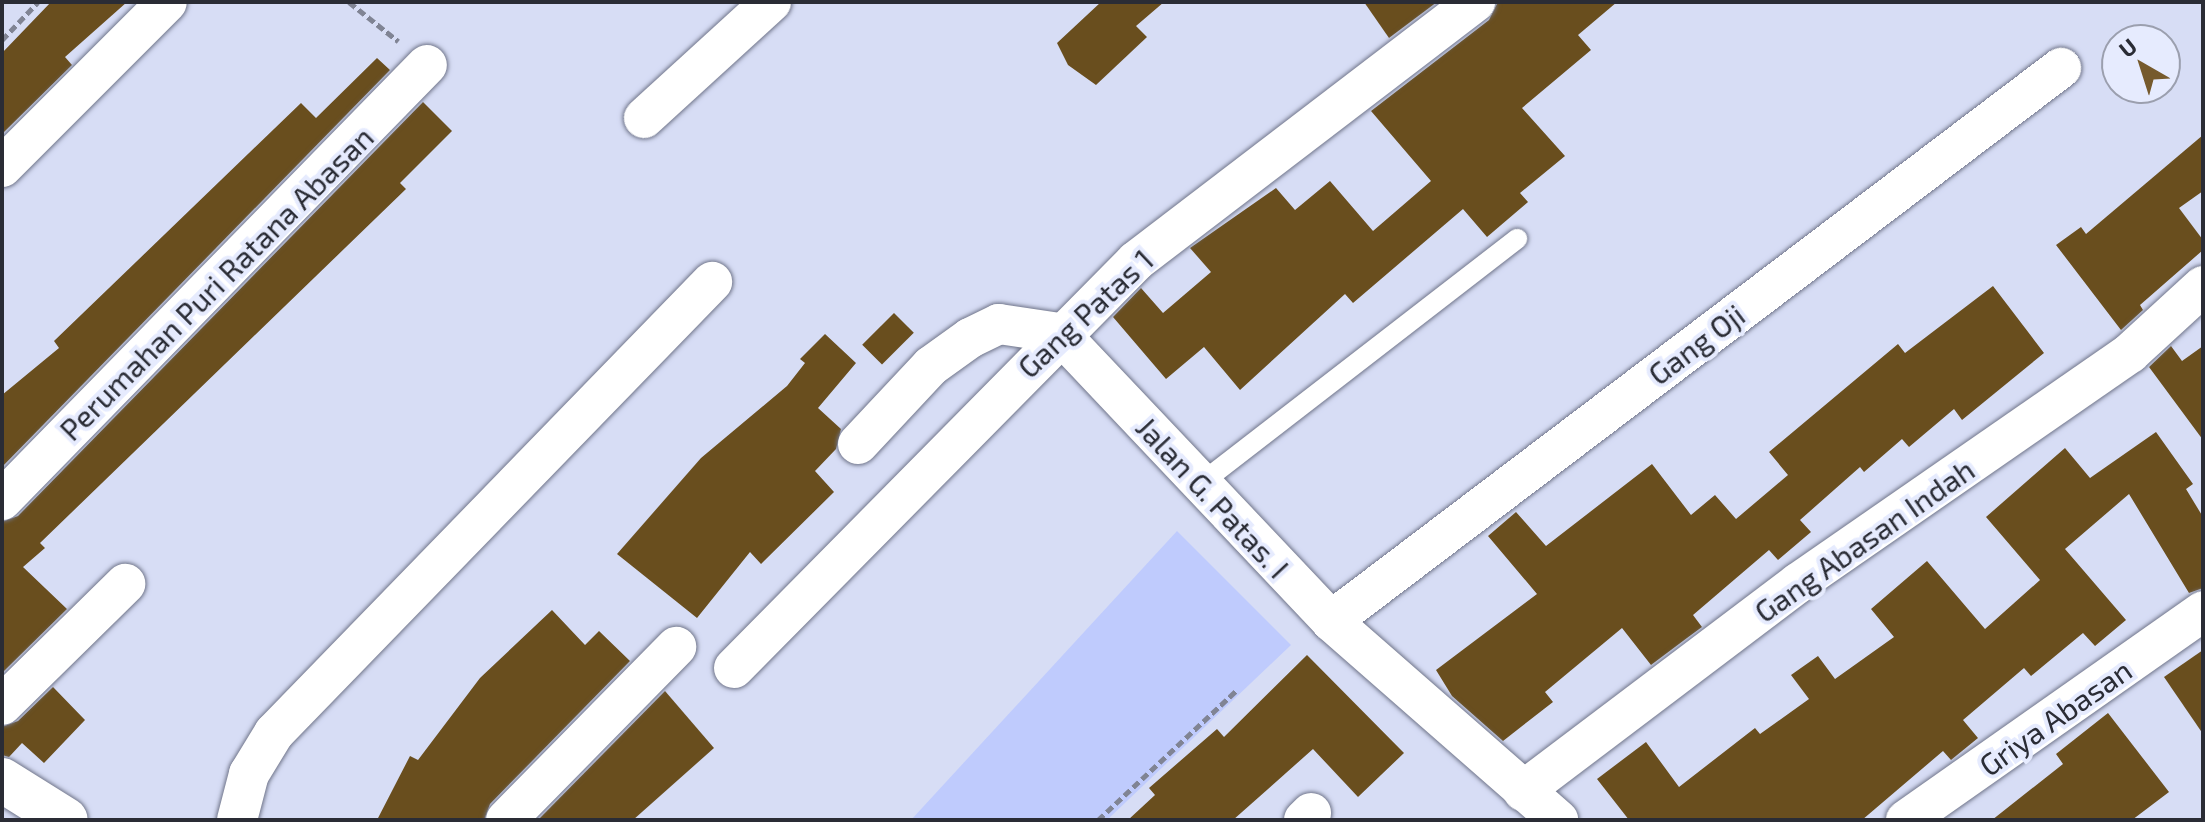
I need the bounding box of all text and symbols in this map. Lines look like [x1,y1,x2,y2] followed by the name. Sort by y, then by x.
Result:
[2101,24,2181,104] north arrow
[2113,32,2141,62] text: U
[51,118,381,448] street label: Perumahan Puri Ratana Abasan
[1010,241,1160,385] street label: Gang Patas 1
[1641,296,1751,392] street label: Gang Oji
[1129,409,1297,585] street label: Jalan G. Patas. I
[1747,451,1981,629] street label: Gang Abasan Indah
[1972,651,2138,783] street label: Griya Abasan

